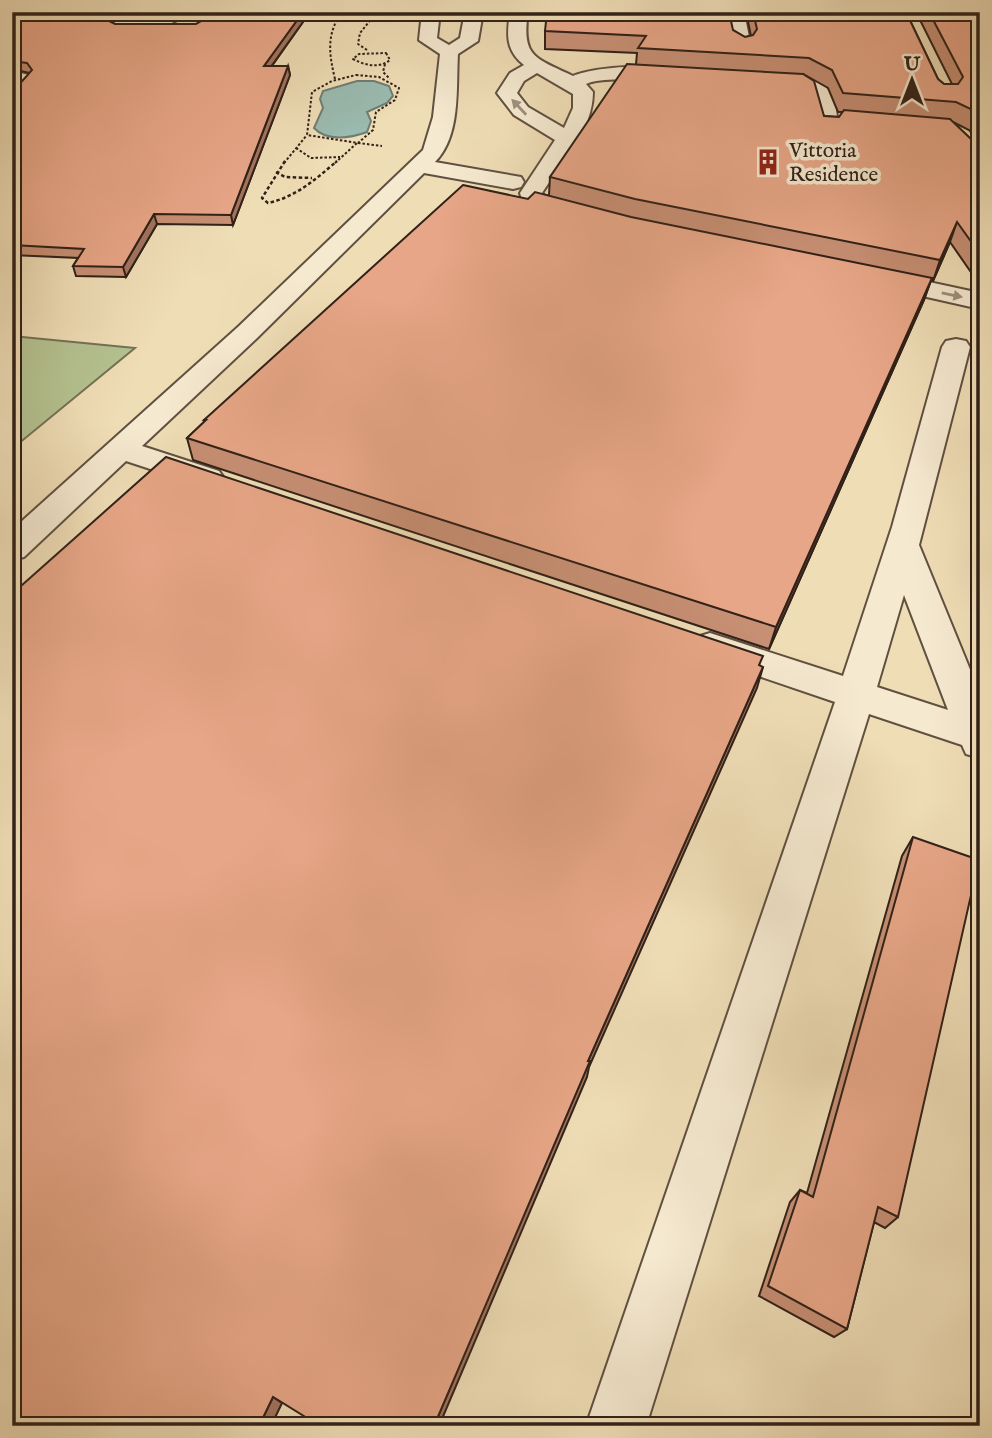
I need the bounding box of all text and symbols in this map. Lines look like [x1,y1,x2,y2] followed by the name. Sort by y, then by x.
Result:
[876,46,946,116] north arrow
[903,53,921,77] text: U
[511,98,527,115] one-way arrow
[788,138,878,189] place label: Vittoria Residence
[753,147,783,177] building icon: Vittoria Residence
[941,289,963,300] one-way arrow

